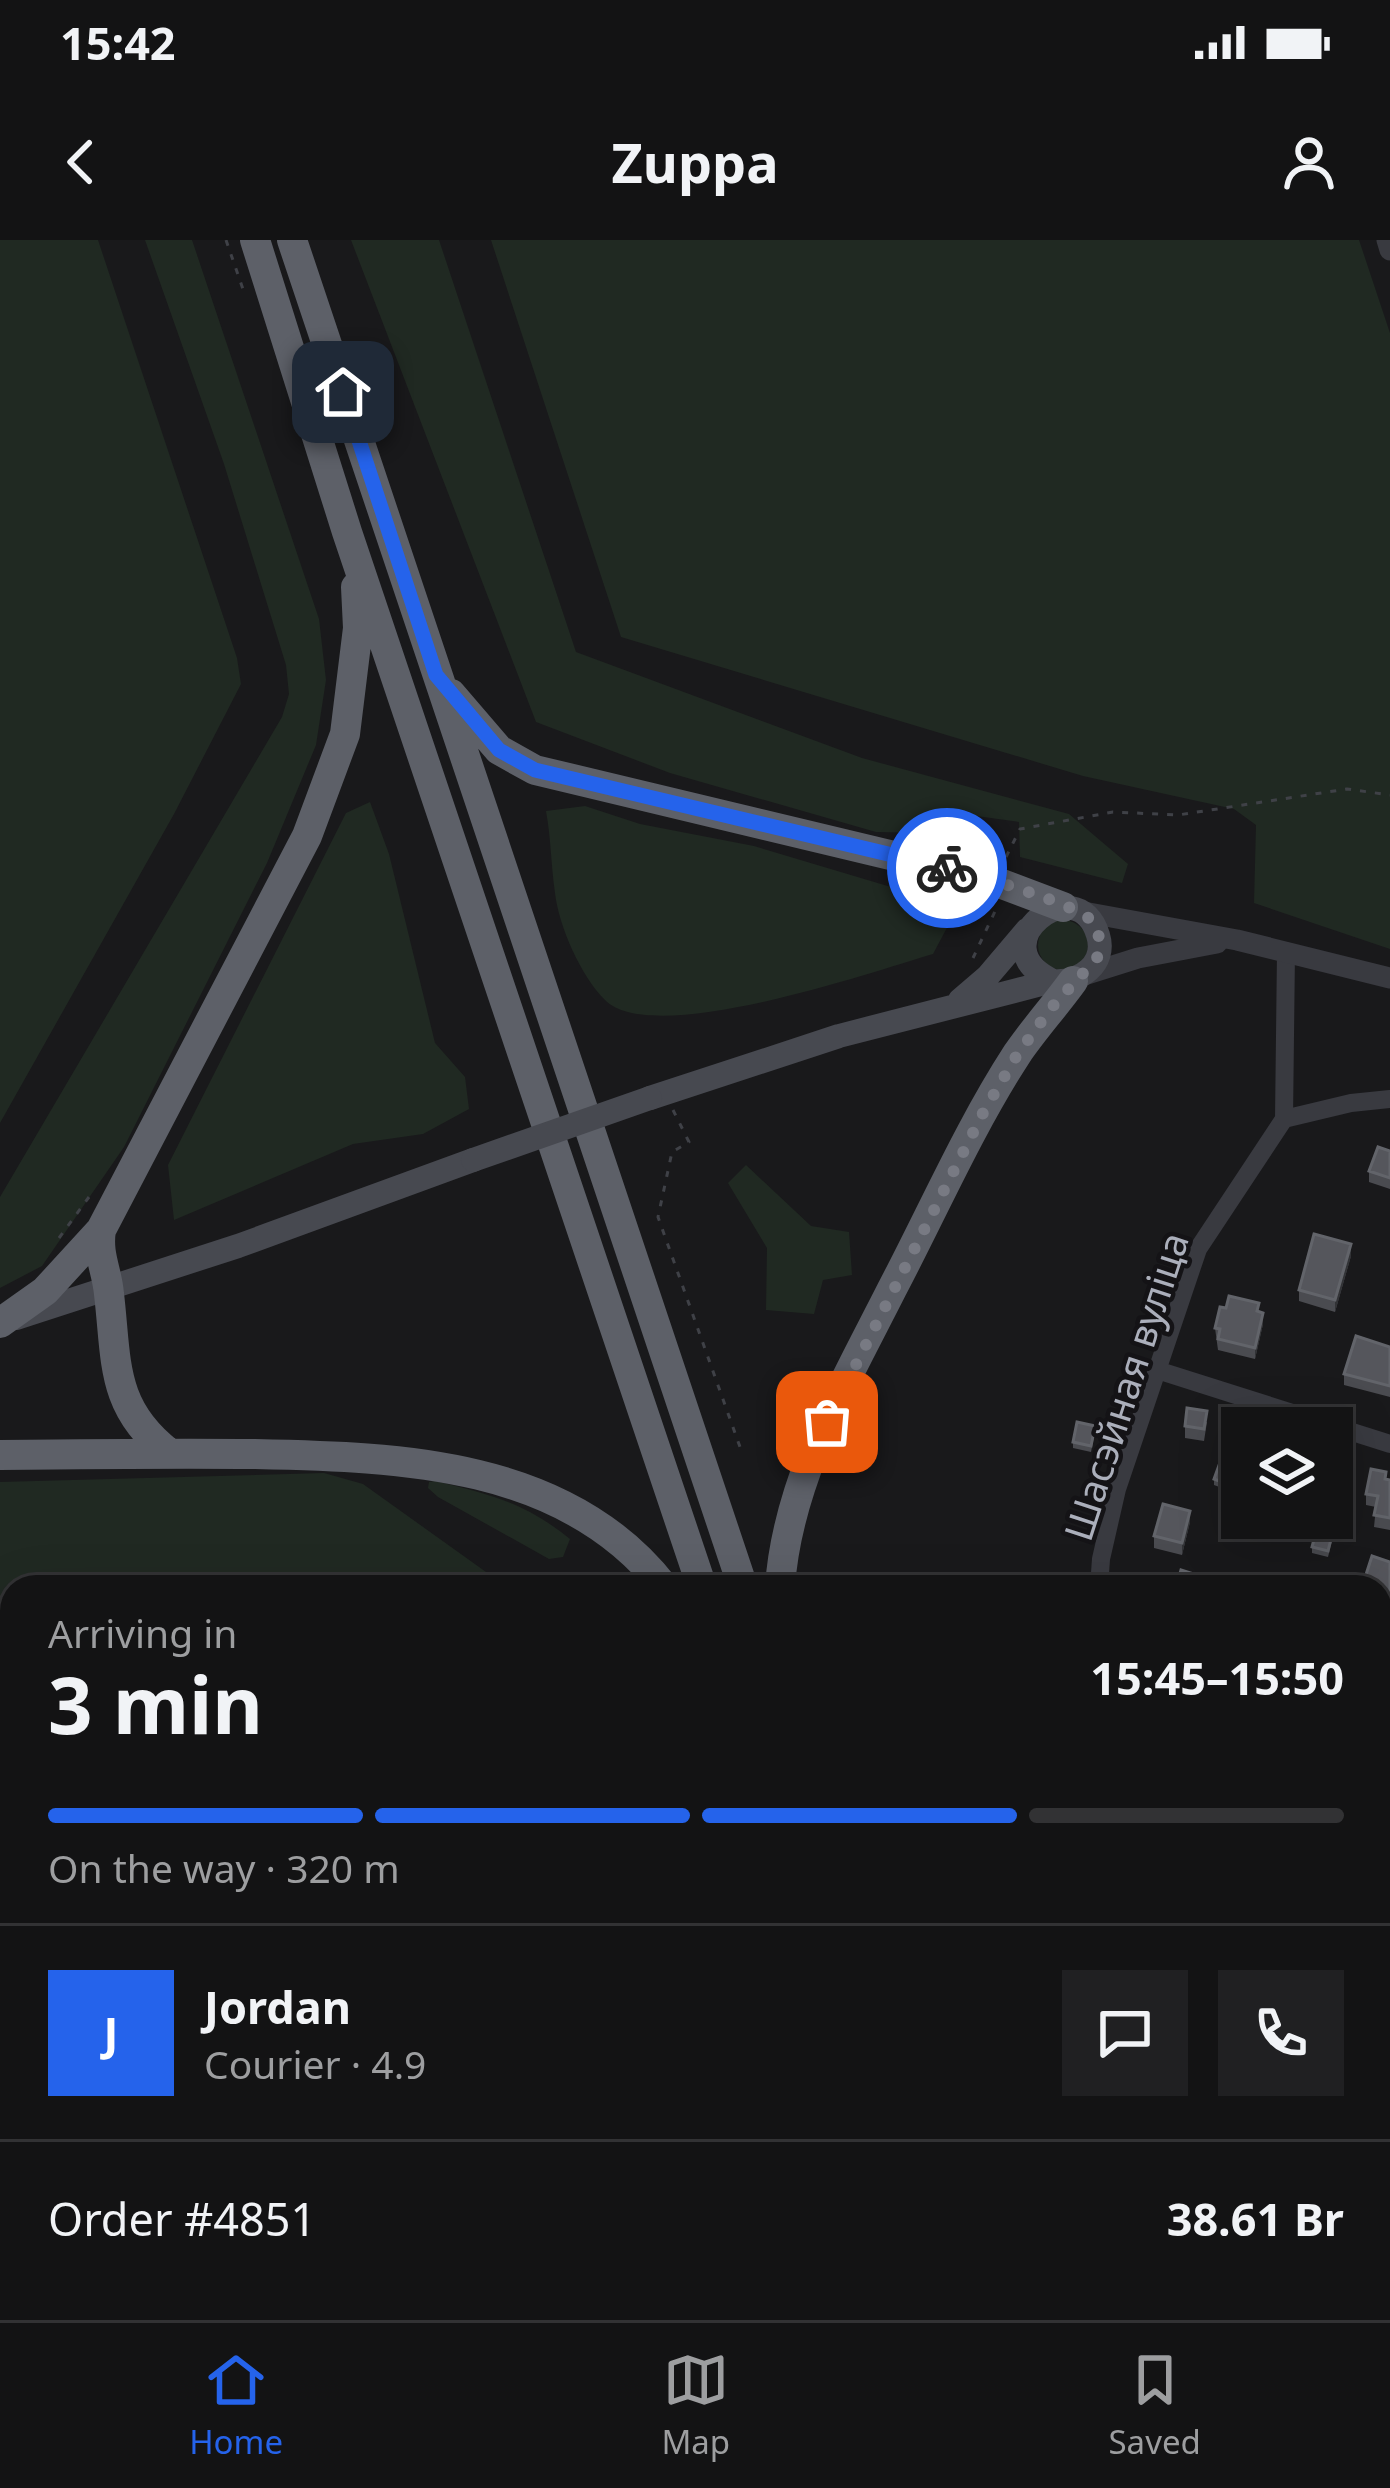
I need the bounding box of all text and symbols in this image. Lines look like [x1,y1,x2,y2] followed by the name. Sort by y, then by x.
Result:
[60,12,176,73] text: 15:42
[612,125,778,199] text: Zuppa
[48,129,114,195] icon: back
[1276,129,1342,195] icon: person
[292,341,394,443] pin
[310,359,376,425] icon: home
[887,808,1007,928] courier
[914,835,980,901] icon: bike
[1050,1225,1200,1547] street label: Шасэйная вуліца
[776,1371,878,1473] pin
[794,1389,860,1455] icon: bag
[1221,1407,1353,1539] map controls
[1221,1407,1353,1539] button: layers
[48,1606,237,1659] text: Arriving in
[1090,1647,1344,1708] text: 15:45–15:50
[48,1651,263,1757] text: 3 min
[48,1841,400,1894] text: On the way · 320 m
[1062,1970,1188,2096] button: chat
[1218,1970,1344,2096] button: phone
[204,1976,351,2037] text: Jordan
[104,2002,118,2063] text: J
[204,2037,426,2090] text: Courier · 4.9
[48,2188,316,2249] text: Order #4851
[1167,2188,1344,2249] text: 38.61 Br
[189,2347,283,2464] tab: Home
[661,2347,730,2464] tab: Map
[1109,2347,1201,2464] tab: Saved

